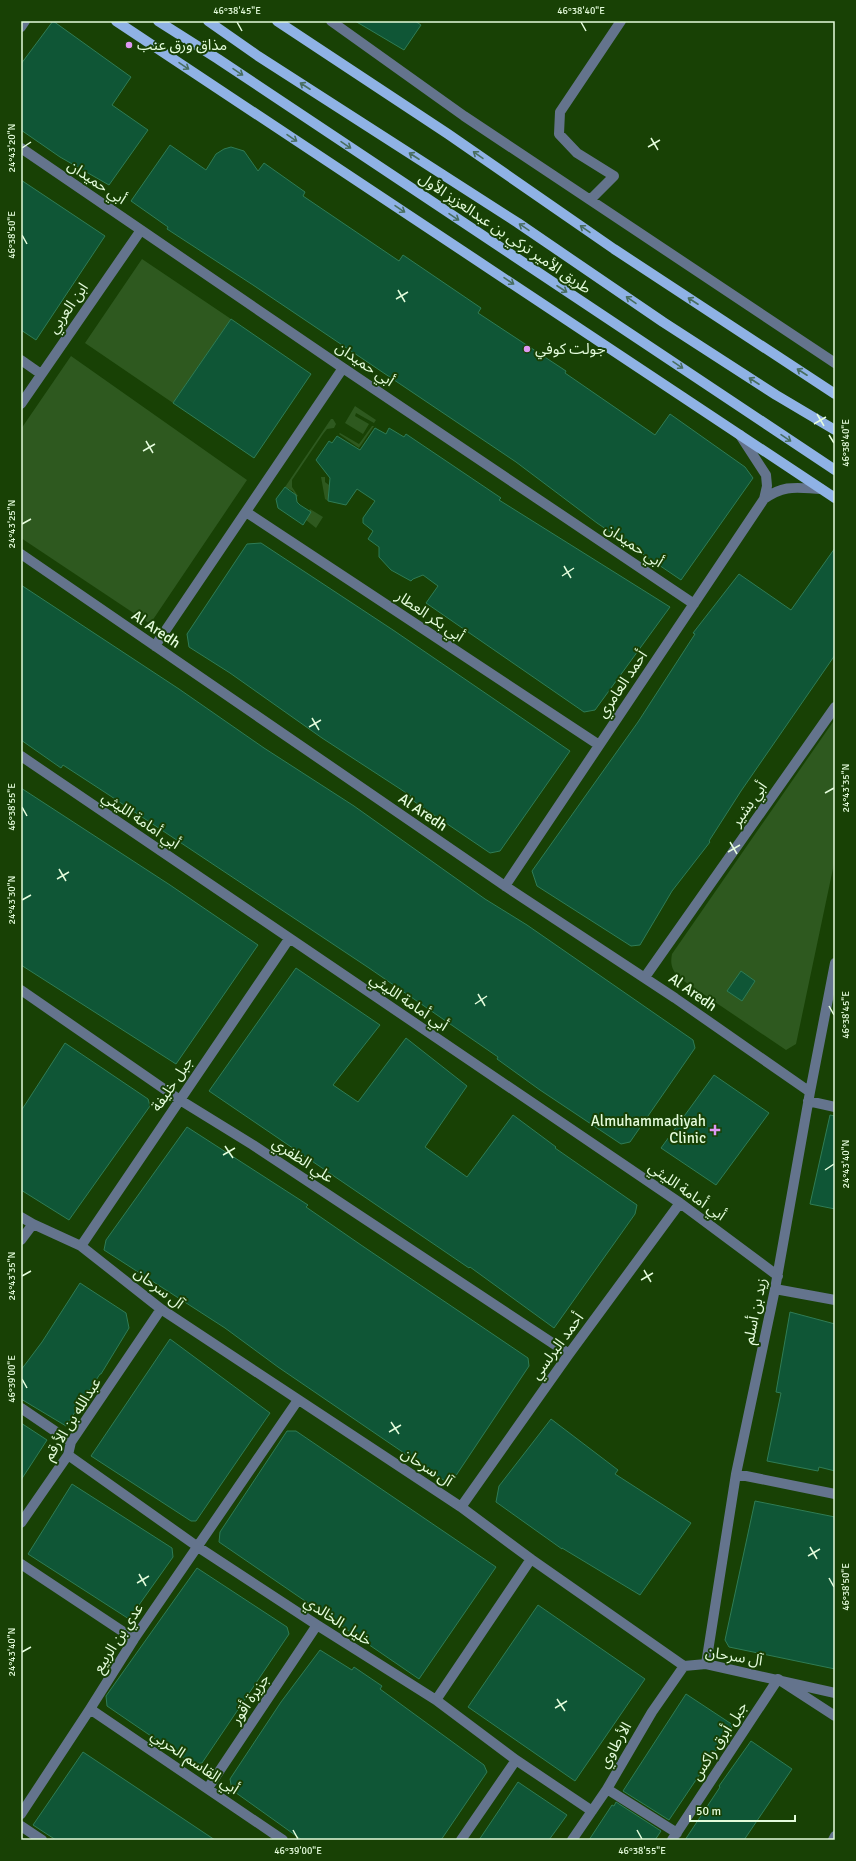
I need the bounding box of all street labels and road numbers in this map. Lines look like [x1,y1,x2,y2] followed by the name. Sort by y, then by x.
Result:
[63,156,130,210] street label: أبي حميدان
[414,169,595,299] street label: طريق الأمير تركي بن عبدالعزيز الأول
[44,279,94,338] street label: ابن العربي
[331,338,398,392] street label: أبي حميدان
[600,519,667,573] street label: أبي حميدان
[390,586,468,648] street label: أبي بكر العطار
[128,606,184,652] street label: Al Aredh
[593,647,653,722] street label: أحمد العامري
[727,778,773,832] street label: أبي بشير
[97,787,184,855] street label: أبي أمامة الليثي
[395,789,451,835] street label: Al Aredh
[365,969,452,1037] street label: أبي أمامة الليثي
[665,969,721,1015] street label: Al Aredh
[147,1053,197,1115] street label: جبل خليفة
[268,1134,337,1189] street label: علي الظفري
[643,1158,729,1226] street label: أبي أمامة الليثي
[130,1263,188,1313] street label: آل سرحان
[739,1276,773,1346] street label: زيد بن أسلم
[527,1309,589,1384] street label: أحمد البرلسي
[39,1374,106,1465] street label: عبدالله بن الأرقم
[398,1444,457,1491] street label: آل سرحان
[299,1592,376,1652] street label: خليل الخالدي
[89,1600,150,1678] street label: عدي بن الربيع
[704,1643,765,1670] street label: آل سرحان
[226,1670,273,1728] street label: جزيرة أقور
[687,1698,751,1784] street label: جبل أبرق راكس
[595,1719,637,1772] street label: الأرطاوي
[146,1726,243,1800] street label: أبي القاسم الحربي

